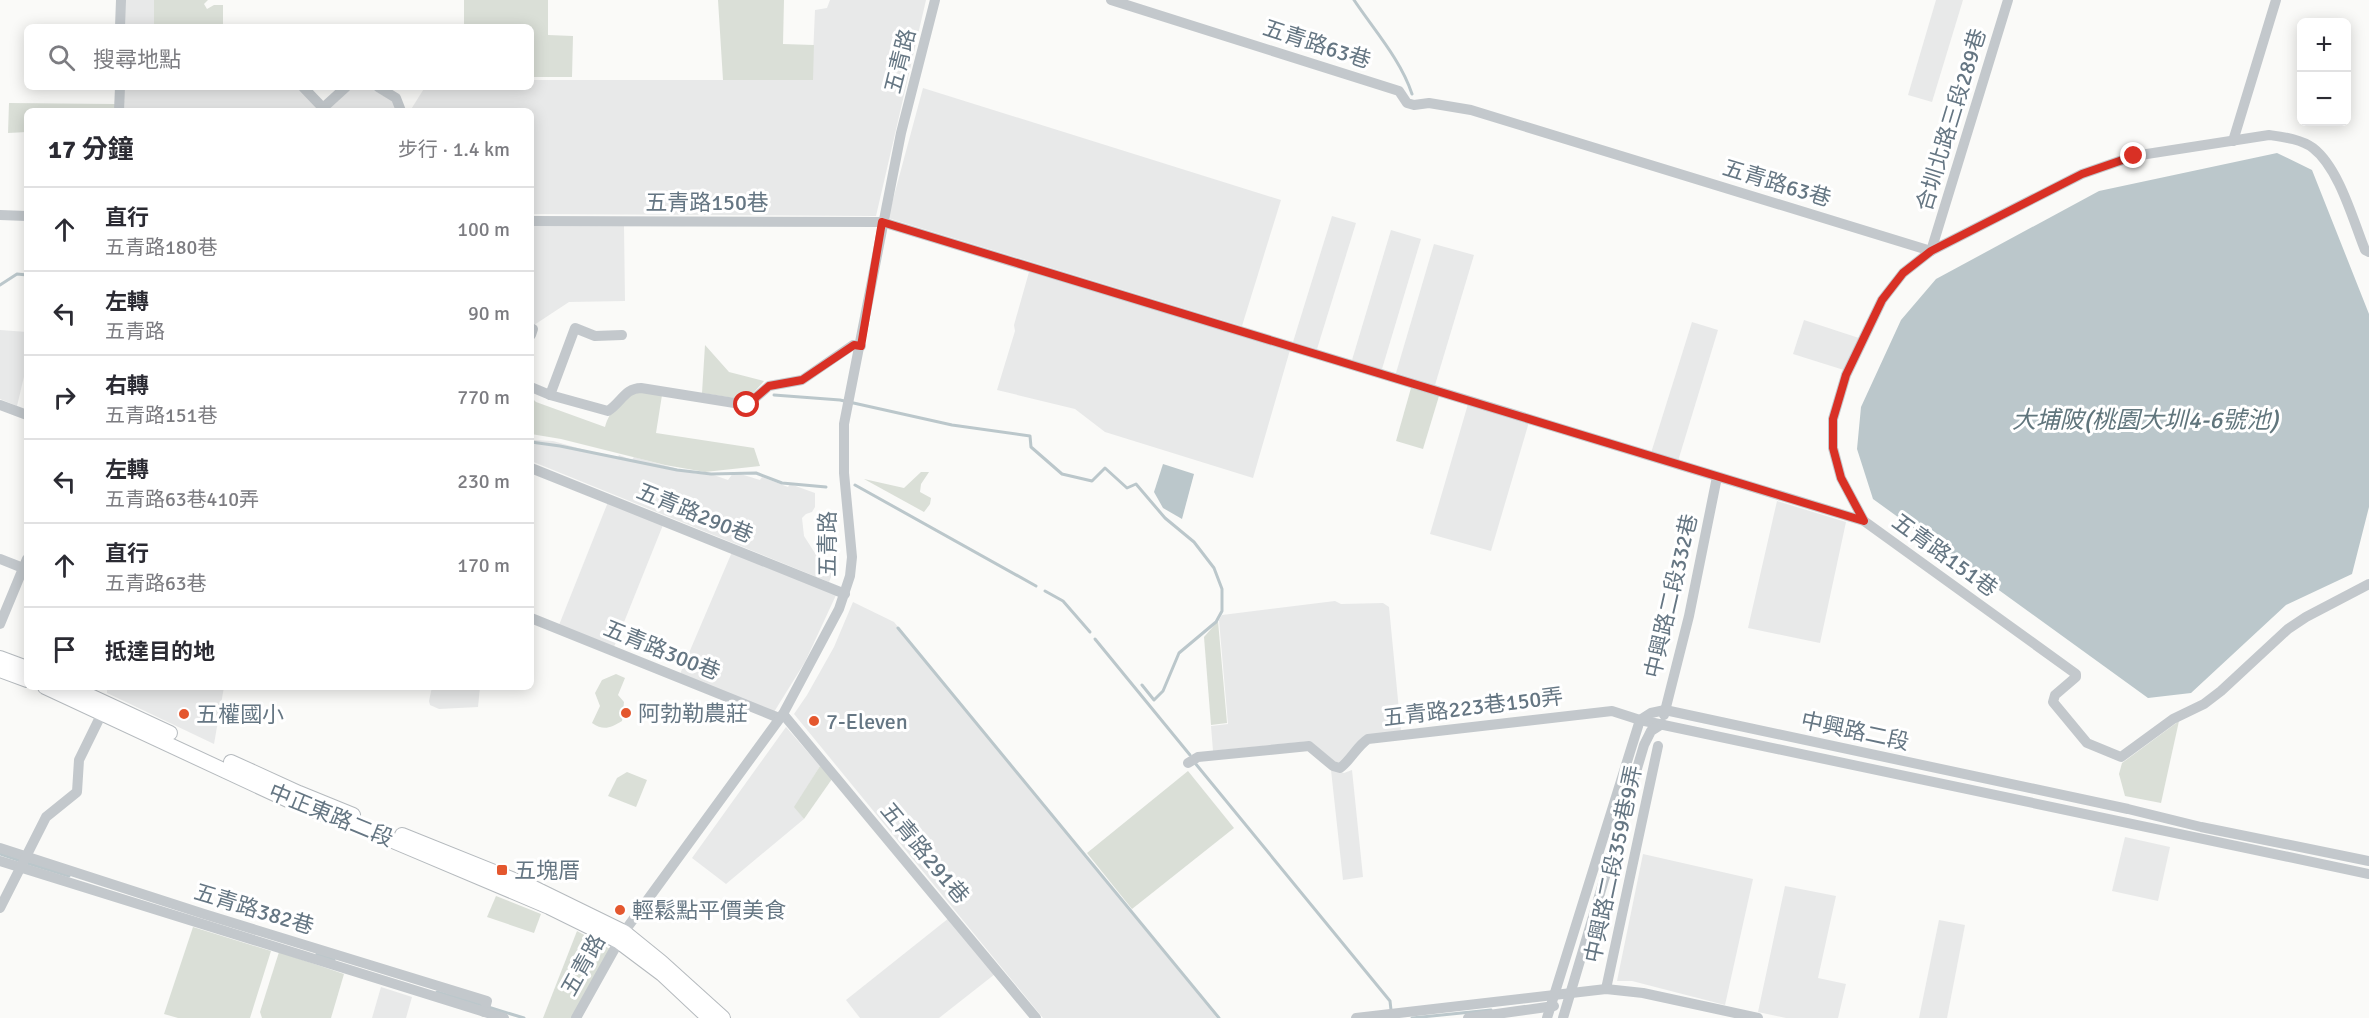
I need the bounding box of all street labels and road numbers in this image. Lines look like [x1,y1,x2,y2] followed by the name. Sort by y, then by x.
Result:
[1260,14,1374,74] street label: 五青路63巷
[1910,25,1992,215] street label: 合圳北路三段289巷
[879,26,921,96] street label: 五青路
[1720,154,1834,212] street label: 五青路63巷
[645,189,769,216] street label: 五青路150巷
[633,477,757,549] street label: 五青路290巷
[1887,508,2003,602] street label: 五青路151巷
[814,511,841,577] street label: 五青路
[1639,511,1703,681] street label: 中興路二段332巷
[600,614,724,686] street label: 五青路300巷
[1381,683,1565,731] street label: 五青路223巷150弄
[1798,706,1912,756] street label: 中興路二段
[1579,763,1647,965] street label: 中興路二段359巷9弄
[265,778,397,852] street label: 中正東路二段
[875,797,975,909] street label: 五青路291巷
[191,878,317,940] street label: 五青路382巷
[555,930,611,1000] street label: 五青路

